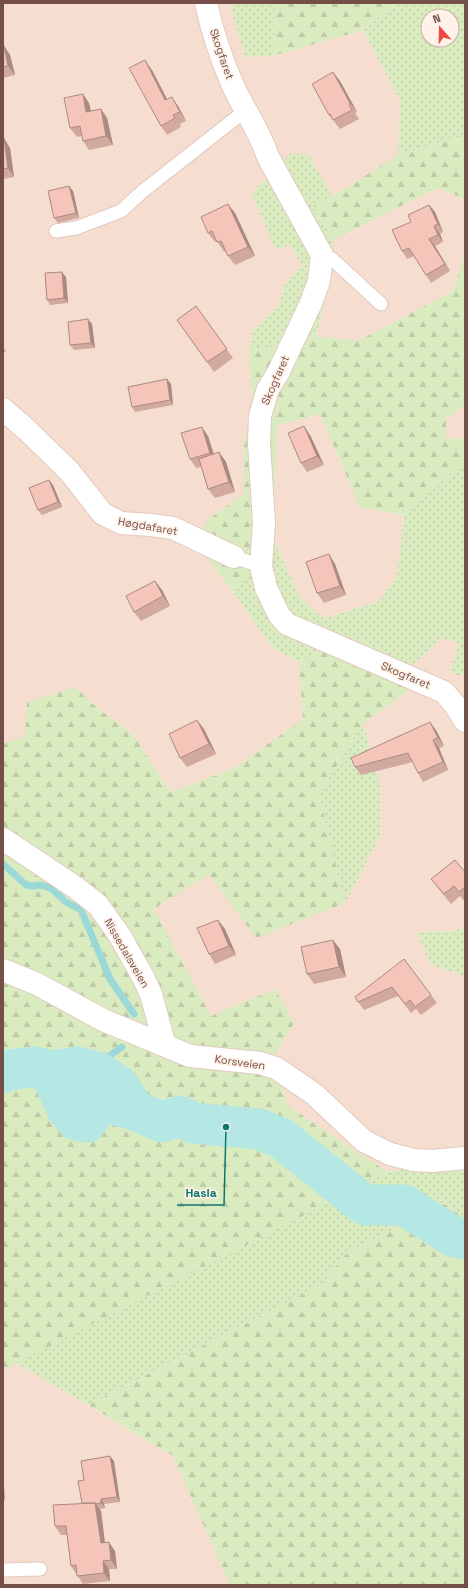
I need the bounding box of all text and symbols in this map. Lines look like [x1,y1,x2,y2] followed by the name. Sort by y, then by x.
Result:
[420,8,460,48] north arrow
[431,11,442,26] text: N
[207,27,237,81] street label: Skogfaret
[258,353,292,407] street label: Skogfaret
[117,514,179,538] street label: Høgdafaret
[379,658,433,692] street label: Skogfaret
[101,916,153,990] street label: Nissedalsveien
[214,1052,266,1072] street label: Korsveien
[177,1181,224,1205] callout: Hasla
[185,1185,217,1201] text: Hasla

